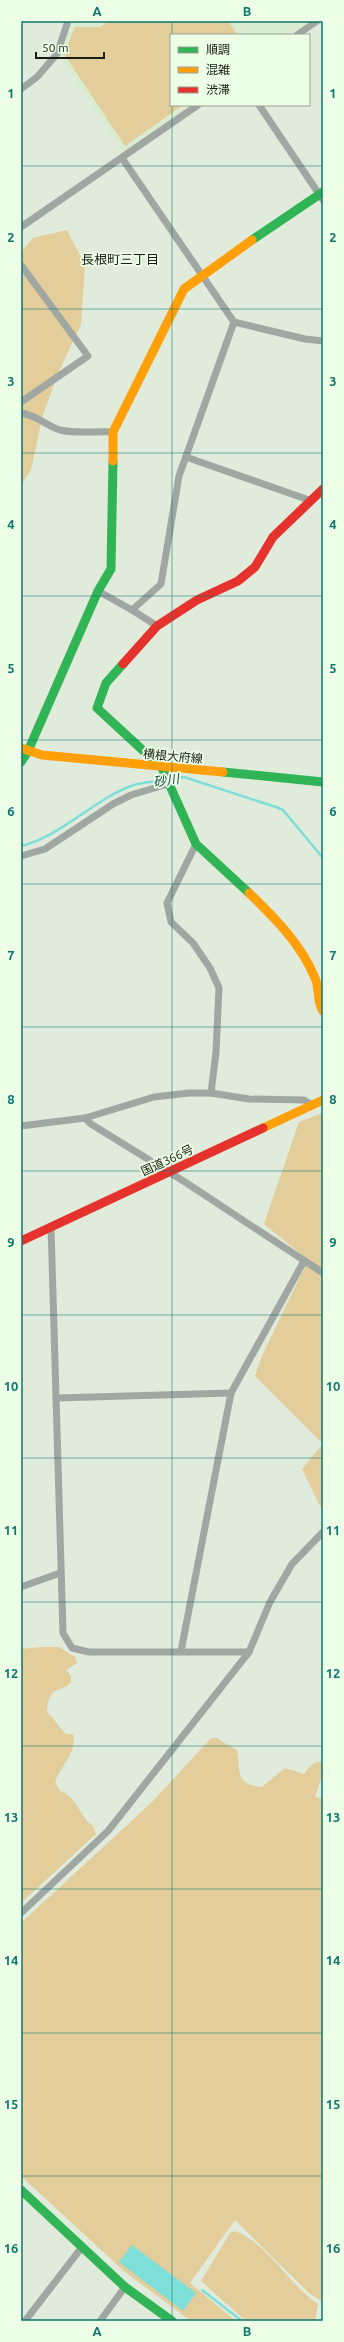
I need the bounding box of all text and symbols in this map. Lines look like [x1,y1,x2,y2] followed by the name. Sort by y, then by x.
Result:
[92,4,102,18] text: A
[243,4,252,18] text: B
[36,34,104,60] scale bar
[170,34,310,106] legend
[42,41,69,54] text: 50 m
[206,43,230,56] text: 順調
[206,63,230,76] text: 混雑
[206,83,230,96] text: 渋滞
[7,86,15,100] text: 1
[329,86,337,100] text: 1
[7,230,15,244] text: 2
[329,230,337,244] text: 2
[81,252,159,266] district label: 長根町三丁目
[7,374,15,388] text: 3
[329,374,337,388] text: 3
[7,517,15,531] text: 4
[329,517,337,531] text: 4
[7,661,15,675] text: 5
[329,661,337,675] text: 5
[143,747,203,765] street label: 横根大府線
[152,771,182,789] water label: 砂川
[7,804,15,818] text: 6
[329,804,337,818] text: 6
[7,948,15,962] text: 7
[329,948,337,962] text: 7
[7,1092,15,1106] text: 8
[329,1092,337,1106] text: 8
[139,1142,195,1178] street label: 国道366号
[7,1235,15,1249] text: 9
[329,1235,337,1249] text: 9
[4,1379,18,1393] text: 10
[326,1379,340,1393] text: 10
[4,1523,18,1537] text: 11
[326,1523,340,1537] text: 11
[4,1666,18,1680] text: 12
[326,1666,340,1680] text: 12
[4,1810,18,1824] text: 13
[326,1810,340,1824] text: 13
[4,1953,18,1967] text: 14
[326,1953,340,1967] text: 14
[4,2097,18,2111] text: 15
[326,2097,340,2111] text: 15
[4,2241,18,2255] text: 16
[326,2241,340,2255] text: 16
[92,2324,102,2338] text: A
[243,2324,252,2338] text: B

